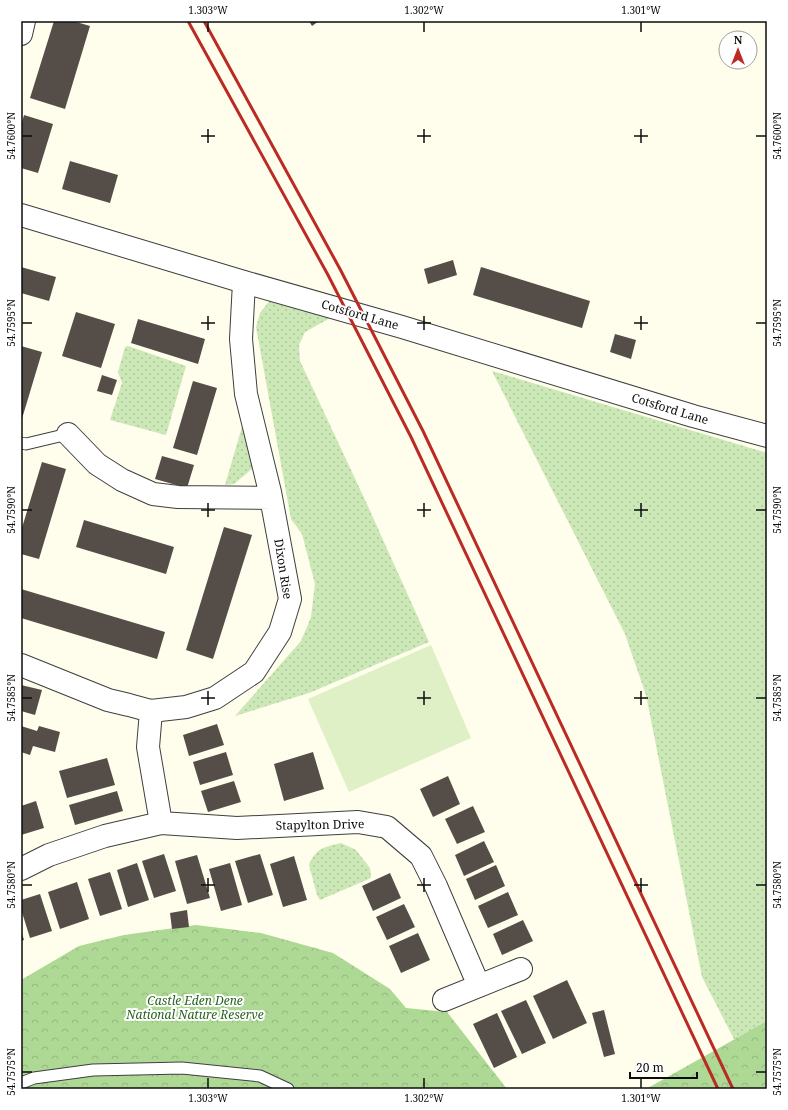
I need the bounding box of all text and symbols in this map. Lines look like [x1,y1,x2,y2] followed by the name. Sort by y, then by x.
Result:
[188,3,228,17] text: 1.303°W
[404,3,444,17] text: 1.302°W
[621,3,661,17] text: 1.301°W
[718,30,758,70] north arrow
[734,32,743,47] text: N
[4,112,18,160] text: 54.7600°N
[770,112,784,160] text: 54.7600°N
[319,295,401,334] street label: Cotsford Lane
[4,299,18,347] text: 54.7595°N
[770,299,784,347] text: 54.7595°N
[629,389,711,428] street label: Cotsford Lane
[4,486,18,534] text: 54.7590°N
[770,486,784,534] text: 54.7590°N
[270,538,297,600] street label: Dixon Rise
[4,674,18,722] text: 54.7585°N
[770,674,784,722] text: 54.7585°N
[275,815,365,834] street label: Stapylton Drive
[4,861,18,909] text: 54.7580°N
[770,861,784,909] text: 54.7580°N
[125,992,264,1023] park label: Castle Eden Dene National Nature Reserve
[4,1048,18,1096] text: 54.7575°N
[770,1048,784,1096] text: 54.7575°N
[630,1054,697,1080] scale bar
[636,1059,664,1076] text: 20 m
[188,1091,228,1105] text: 1.303°W
[404,1091,444,1105] text: 1.302°W
[621,1091,661,1105] text: 1.301°W

